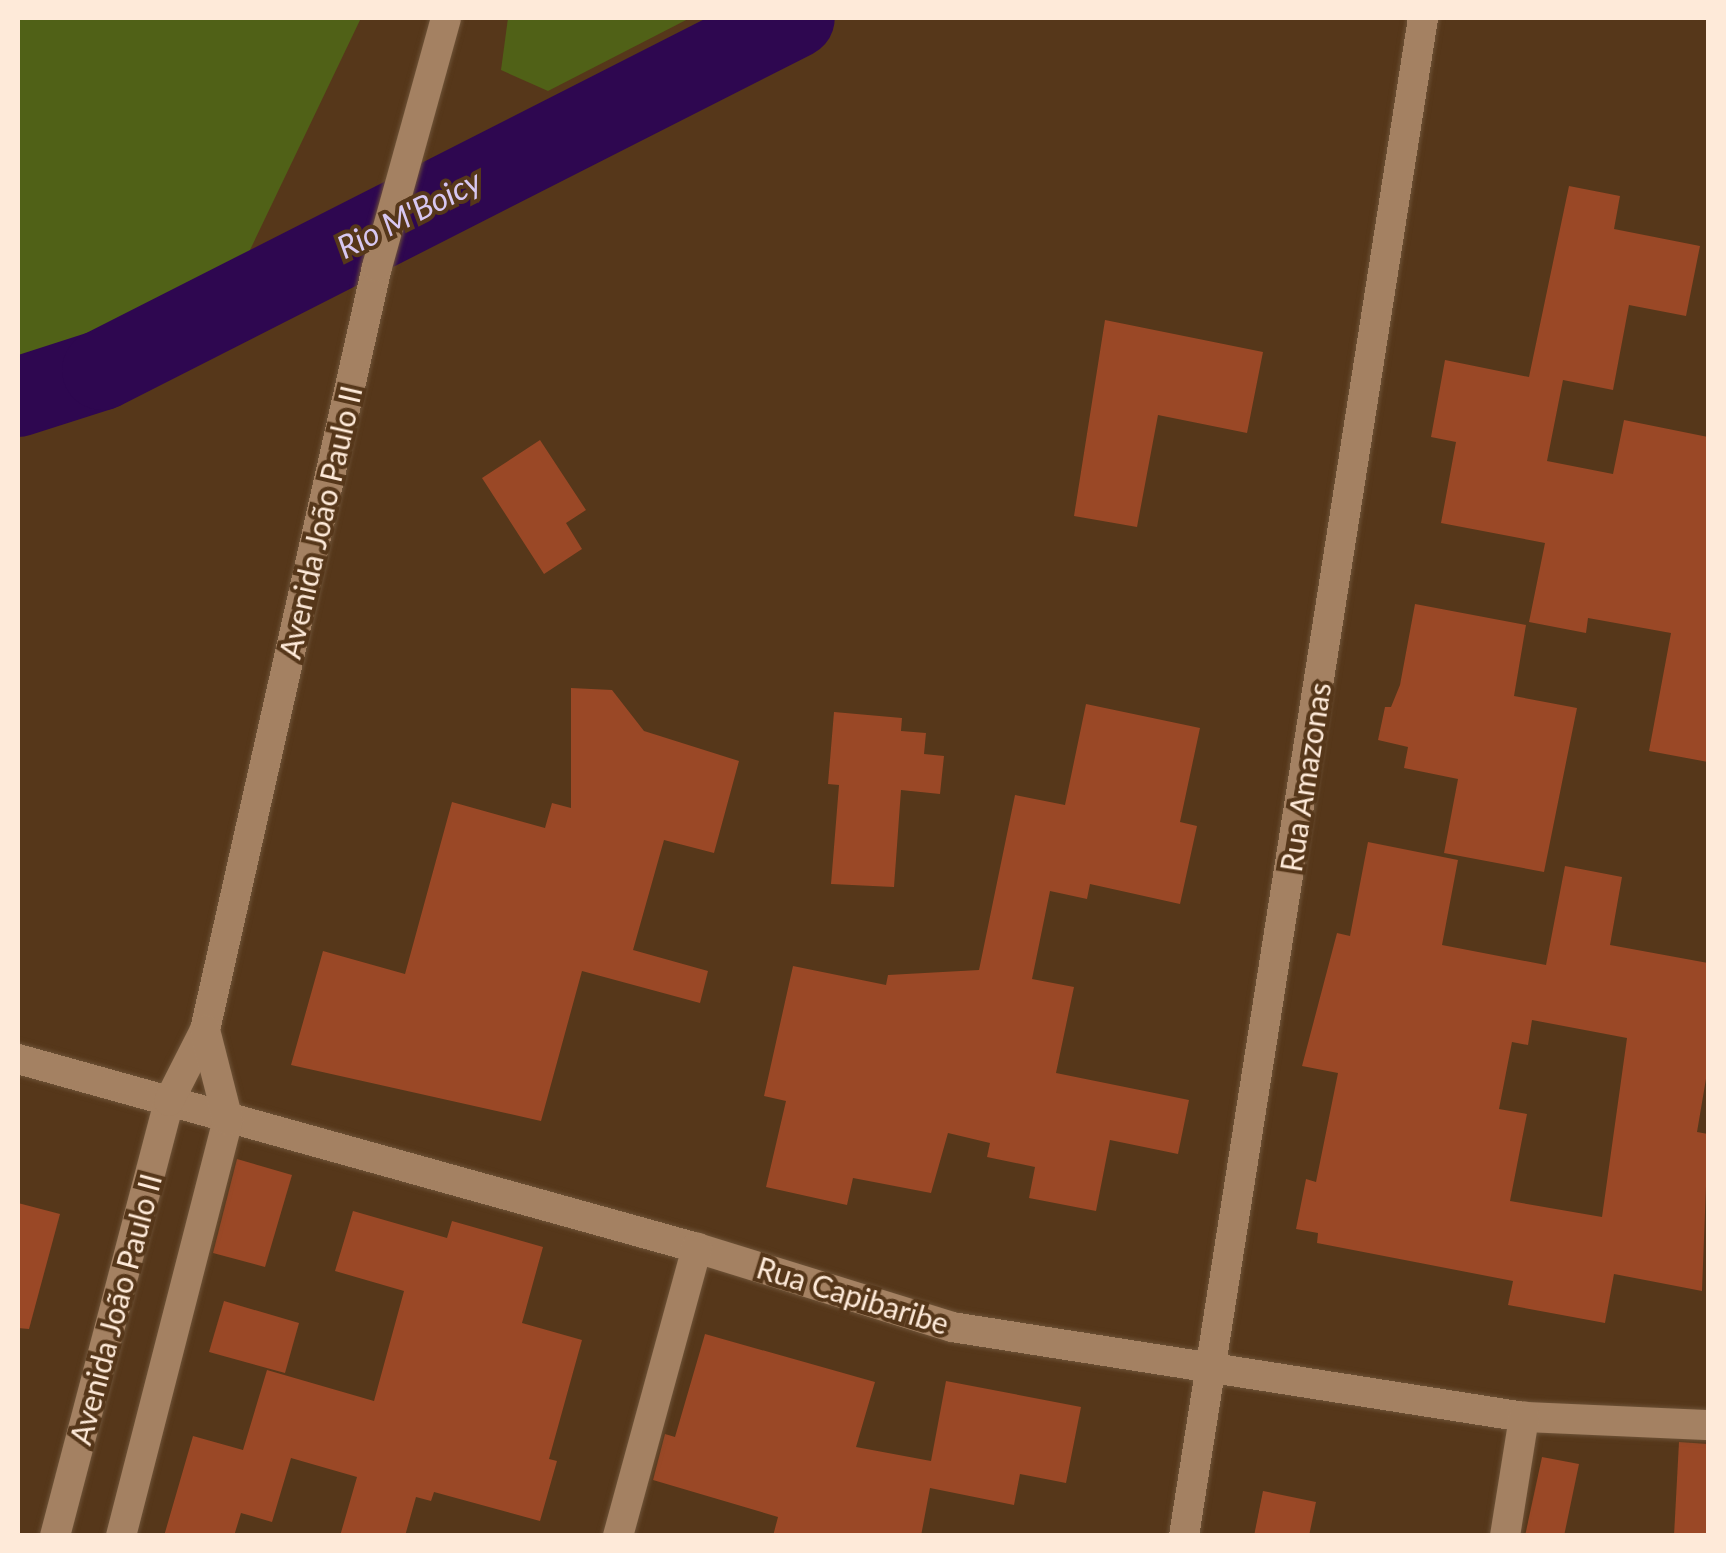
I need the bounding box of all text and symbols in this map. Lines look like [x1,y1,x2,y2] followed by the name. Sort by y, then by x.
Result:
[331,161,487,267] water label: Rio M'Boicy
[271,382,369,662] street label: Avenida João Paulo II
[1272,679,1338,875] street label: Rua Amazonas
[61,1169,169,1449] street label: Avenida João Paulo II
[753,1249,953,1341] street label: Rua Capibaribe

